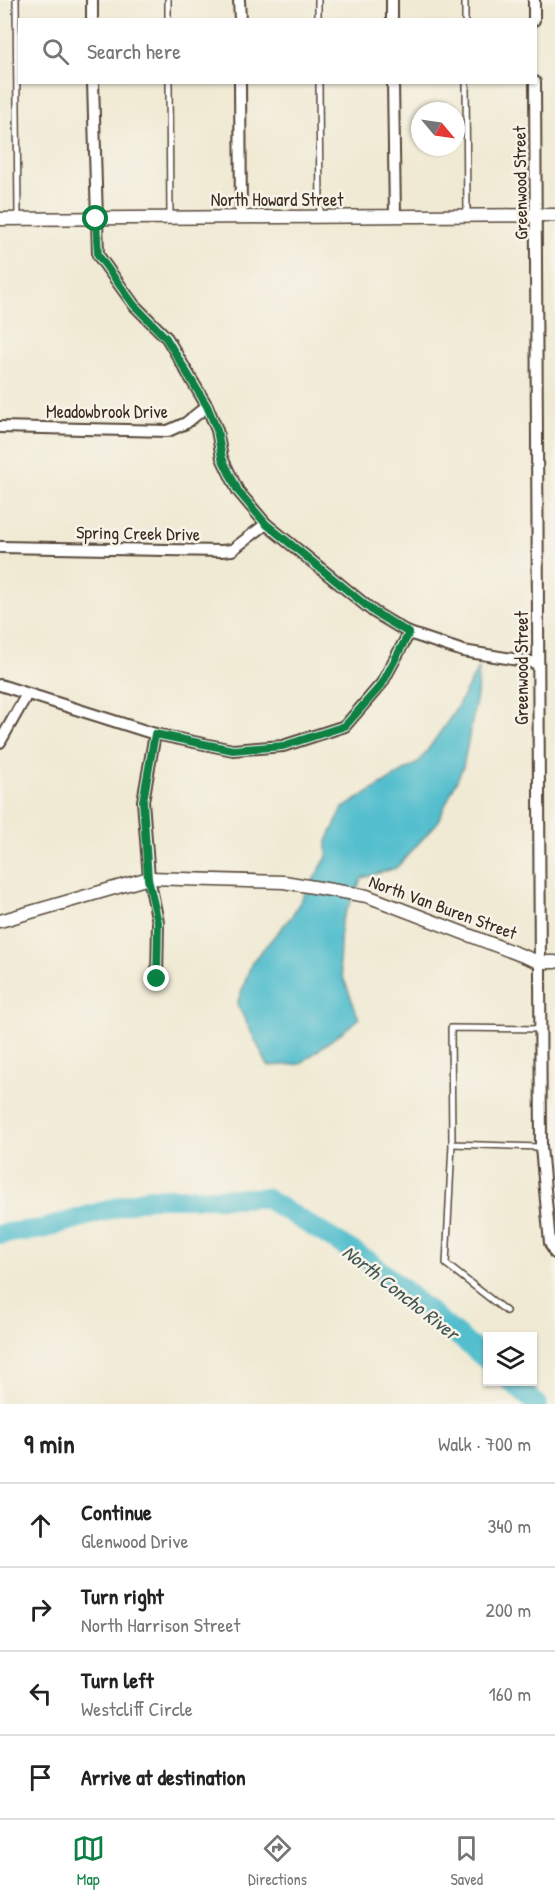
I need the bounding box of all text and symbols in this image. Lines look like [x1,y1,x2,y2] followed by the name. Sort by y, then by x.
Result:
[18,18,537,84] search box
[39,35,72,68] icon: search
[87,36,181,66] text: Search here
[411,102,465,156] north arrow
[506,125,533,240] street label: Greenwood Street
[211,187,344,212] street label: North Howard Street
[82,205,108,231] route start
[46,399,168,424] street label: Meadowbrook Drive
[76,519,200,547] street label: Spring Creek Drive
[509,610,534,725] street label: Greenwood Street
[366,869,521,946] street label: North Van Buren Street
[143,965,169,991] route end
[337,1238,466,1347] water label: North Concho River
[483,1332,537,1386] map controls
[483,1332,537,1386] button: layers
[24,1426,75,1461] text: 9 min
[438,1430,531,1457] text: Walk · 700 m
[81,1497,152,1527] text: Continue
[24,1509,57,1542] icon: ahead
[487,1512,531,1539] text: 340 m
[81,1527,188,1554] text: Glenwood Drive
[81,1581,164,1611] text: Turn right
[24,1593,57,1626] icon: right
[486,1596,531,1623] text: 200 m
[81,1611,240,1638] text: North Harrison Street
[81,1665,154,1695] text: Turn left
[24,1677,57,1710] icon: left
[489,1680,531,1707] text: 160 m
[81,1695,193,1722] text: Westcliff Circle
[24,1761,57,1794] icon: arrive
[81,1762,246,1792] text: Arrive at destination
[72,1832,105,1890] tab: Map
[248,1832,307,1890] tab: Directions
[450,1832,483,1890] tab: Saved

